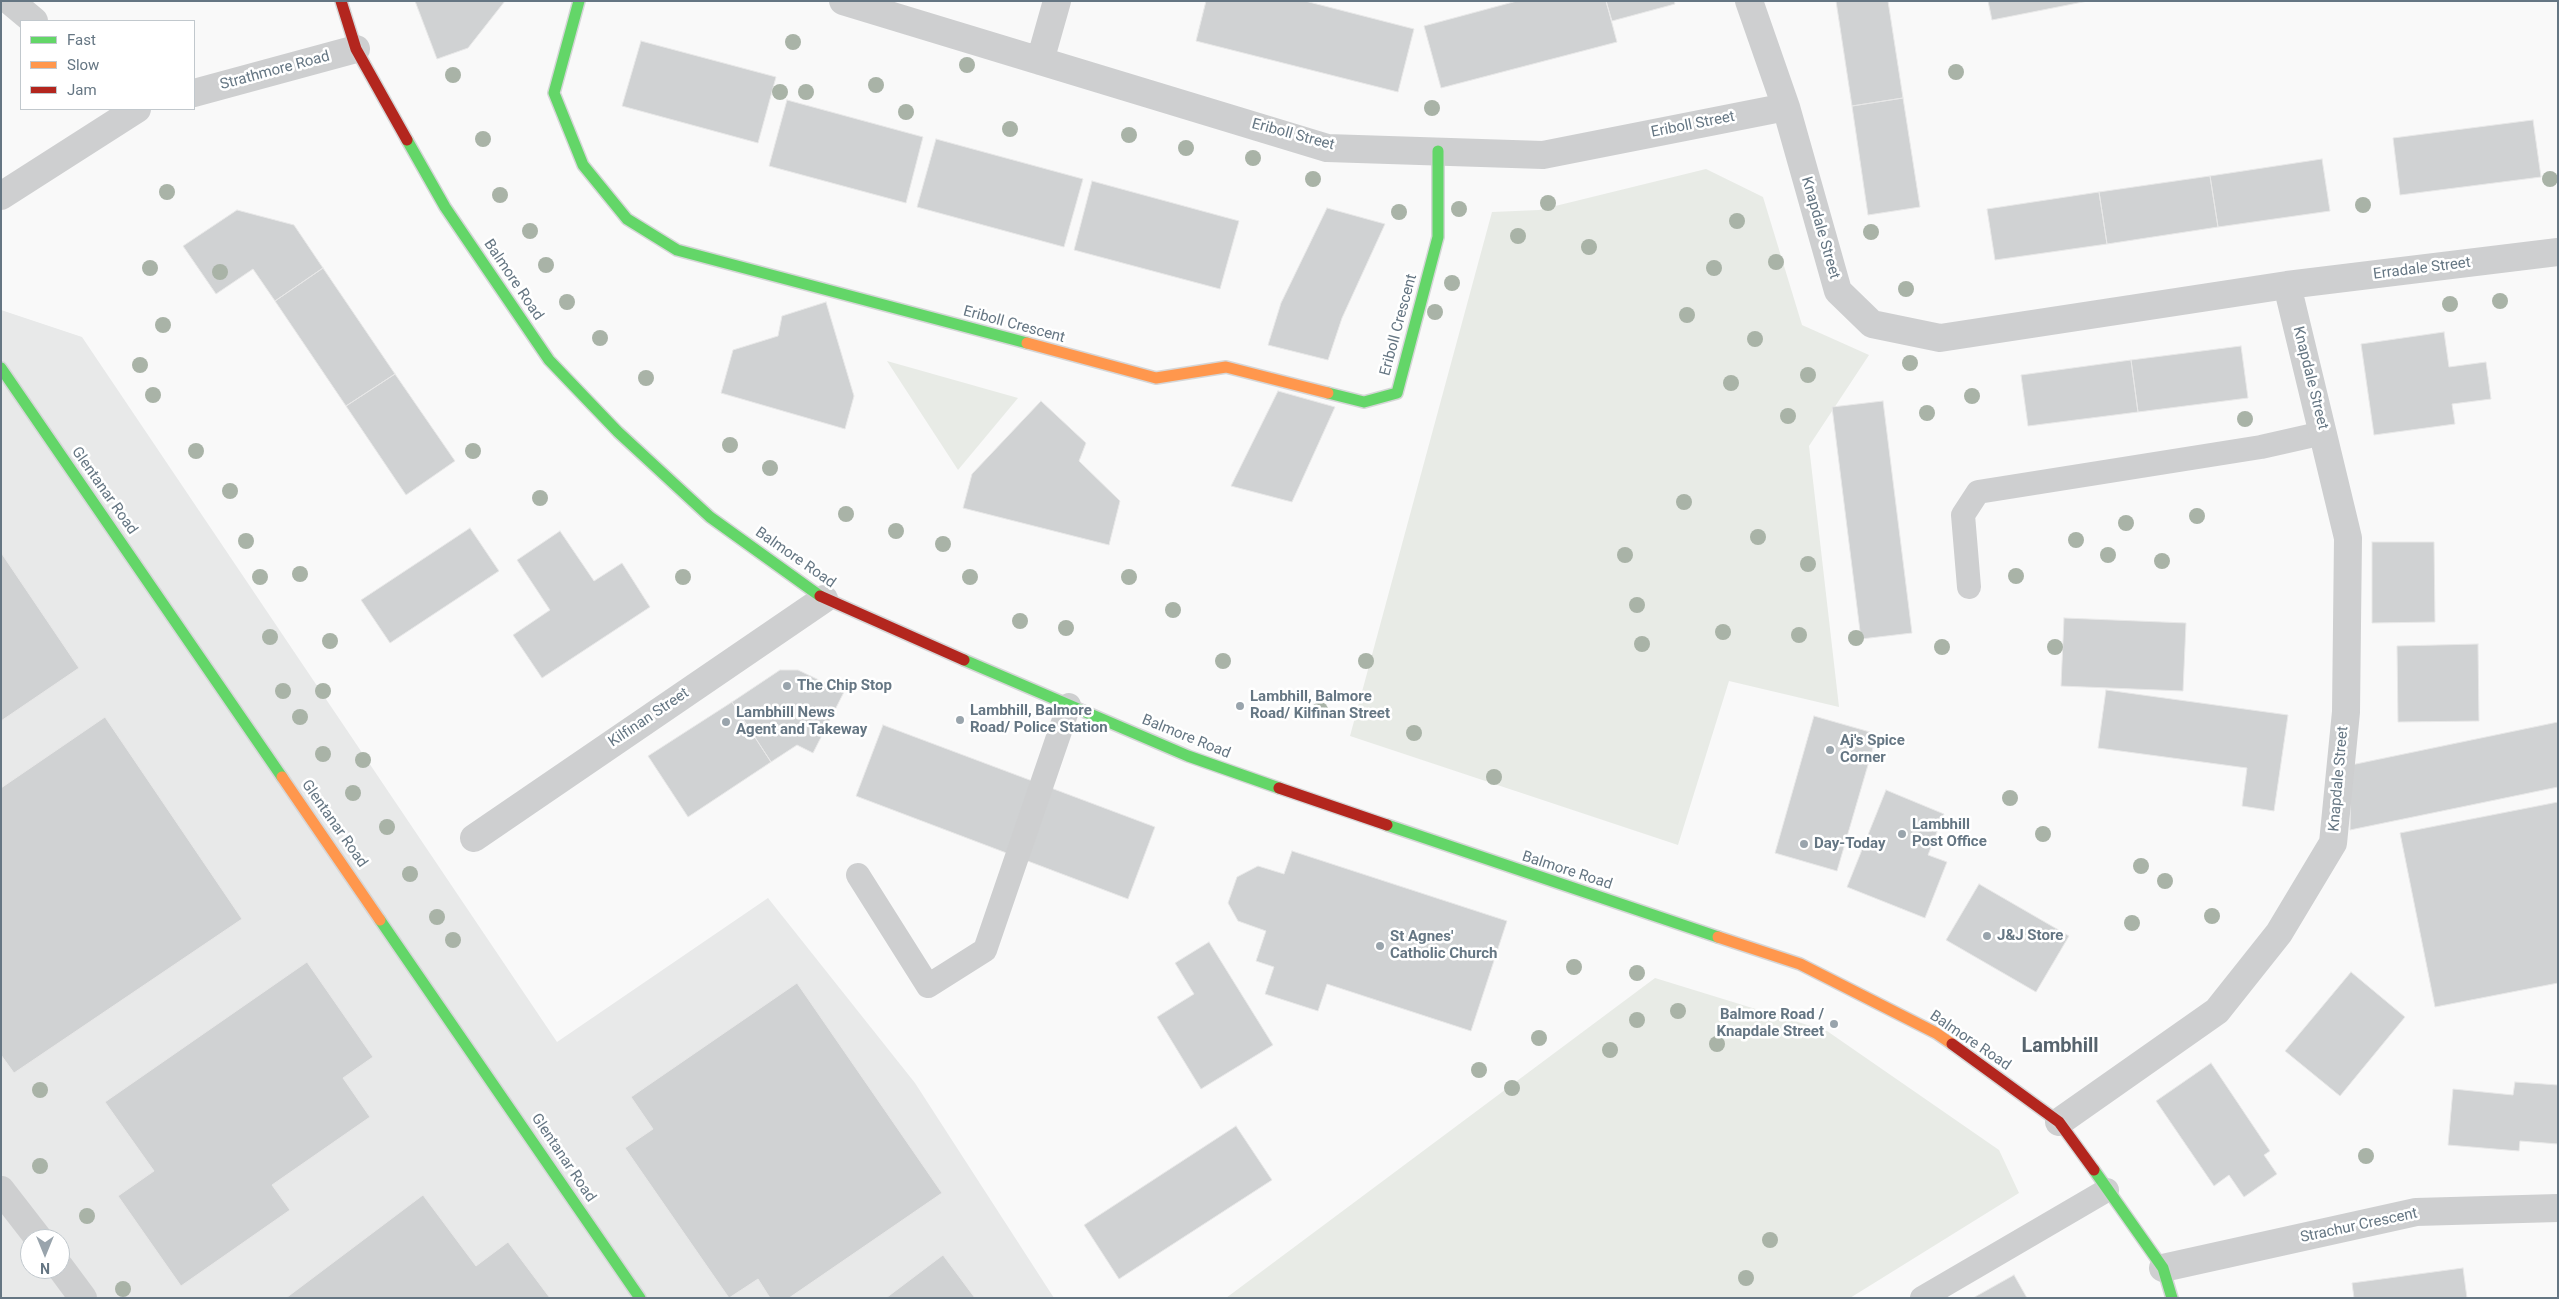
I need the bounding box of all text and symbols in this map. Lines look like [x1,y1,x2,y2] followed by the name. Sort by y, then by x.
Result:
[20,20,195,110] legend
[67,31,96,49] text: Fast
[218,48,332,94] street label: Strathmore Road
[67,56,99,74] text: Slow
[67,81,97,99] text: Jam
[1650,108,1736,142] street label: Eriboll Street
[1250,115,1336,155] street label: Eriboll Street
[1797,175,1843,281] street label: Knapdale Street
[479,236,547,324] street label: Balmore Road
[2372,254,2472,284] street label: Erradale Street
[1377,272,1421,378] street label: Eriboll Crescent
[961,303,1067,347] street label: Eriboll Crescent
[2288,325,2332,431] street label: Knapdale Street
[67,444,141,538] street label: Glentanar Road
[751,524,839,592] street label: Balmore Road
[797,677,892,695] place label: The Chip Stop
[781,680,793,692] marker: The Chip Stop
[605,685,693,751] street label: Kilfinan Street
[1250,688,1390,723] place label: Lambhill, Balmore Road/ Kilfinan Street
[1234,700,1246,712] marker: Lambhill, Balmore Road/ Kilfinan Street
[970,702,1108,737] place label: Lambhill, Balmore Road/ Police Station
[736,704,867,739] place label: Lambhill News Agent and Takeway
[1139,711,1233,763] street label: Balmore Road
[954,714,966,726] marker: Lambhill, Balmore Road/ Police Station
[720,716,732,728] marker: Lambhill News Agent and Takeway
[2325,726,2353,832] street label: Knapdale Street
[1840,732,1905,767] place label: Aj's Spice Corner
[1824,744,1836,756] marker: Aj's Spice Corner
[297,777,371,871] street label: Glentanar Road
[1912,816,1987,851] place label: Lambhill Post Office
[1896,828,1908,840] marker: Lambhill Post Office
[1814,835,1886,853] place label: Day-Today
[1798,838,1810,850] marker: Day-Today
[1520,848,1614,894] street label: Balmore Road
[1997,927,2063,945] place label: J&J Store
[1390,928,1497,963] place label: St Agnes' Catholic Church
[1981,930,1993,942] marker: J&J Store
[1374,940,1386,952] marker: St Agnes' Catholic Church
[1716,1006,1824,1041] place label: Balmore Road / Knapdale Street
[1926,1007,2014,1075] street label: Balmore Road
[1828,1018,1840,1030] marker: Balmore Road / Knapdale Street
[2021,1035,2099,1059] district label: Lambhill
[527,1110,599,1206] street label: Glentanar Road
[2299,1205,2419,1247] street label: Strachur Crescent
[20,1229,70,1279] north arrow
[40,1260,50,1276] text: N

